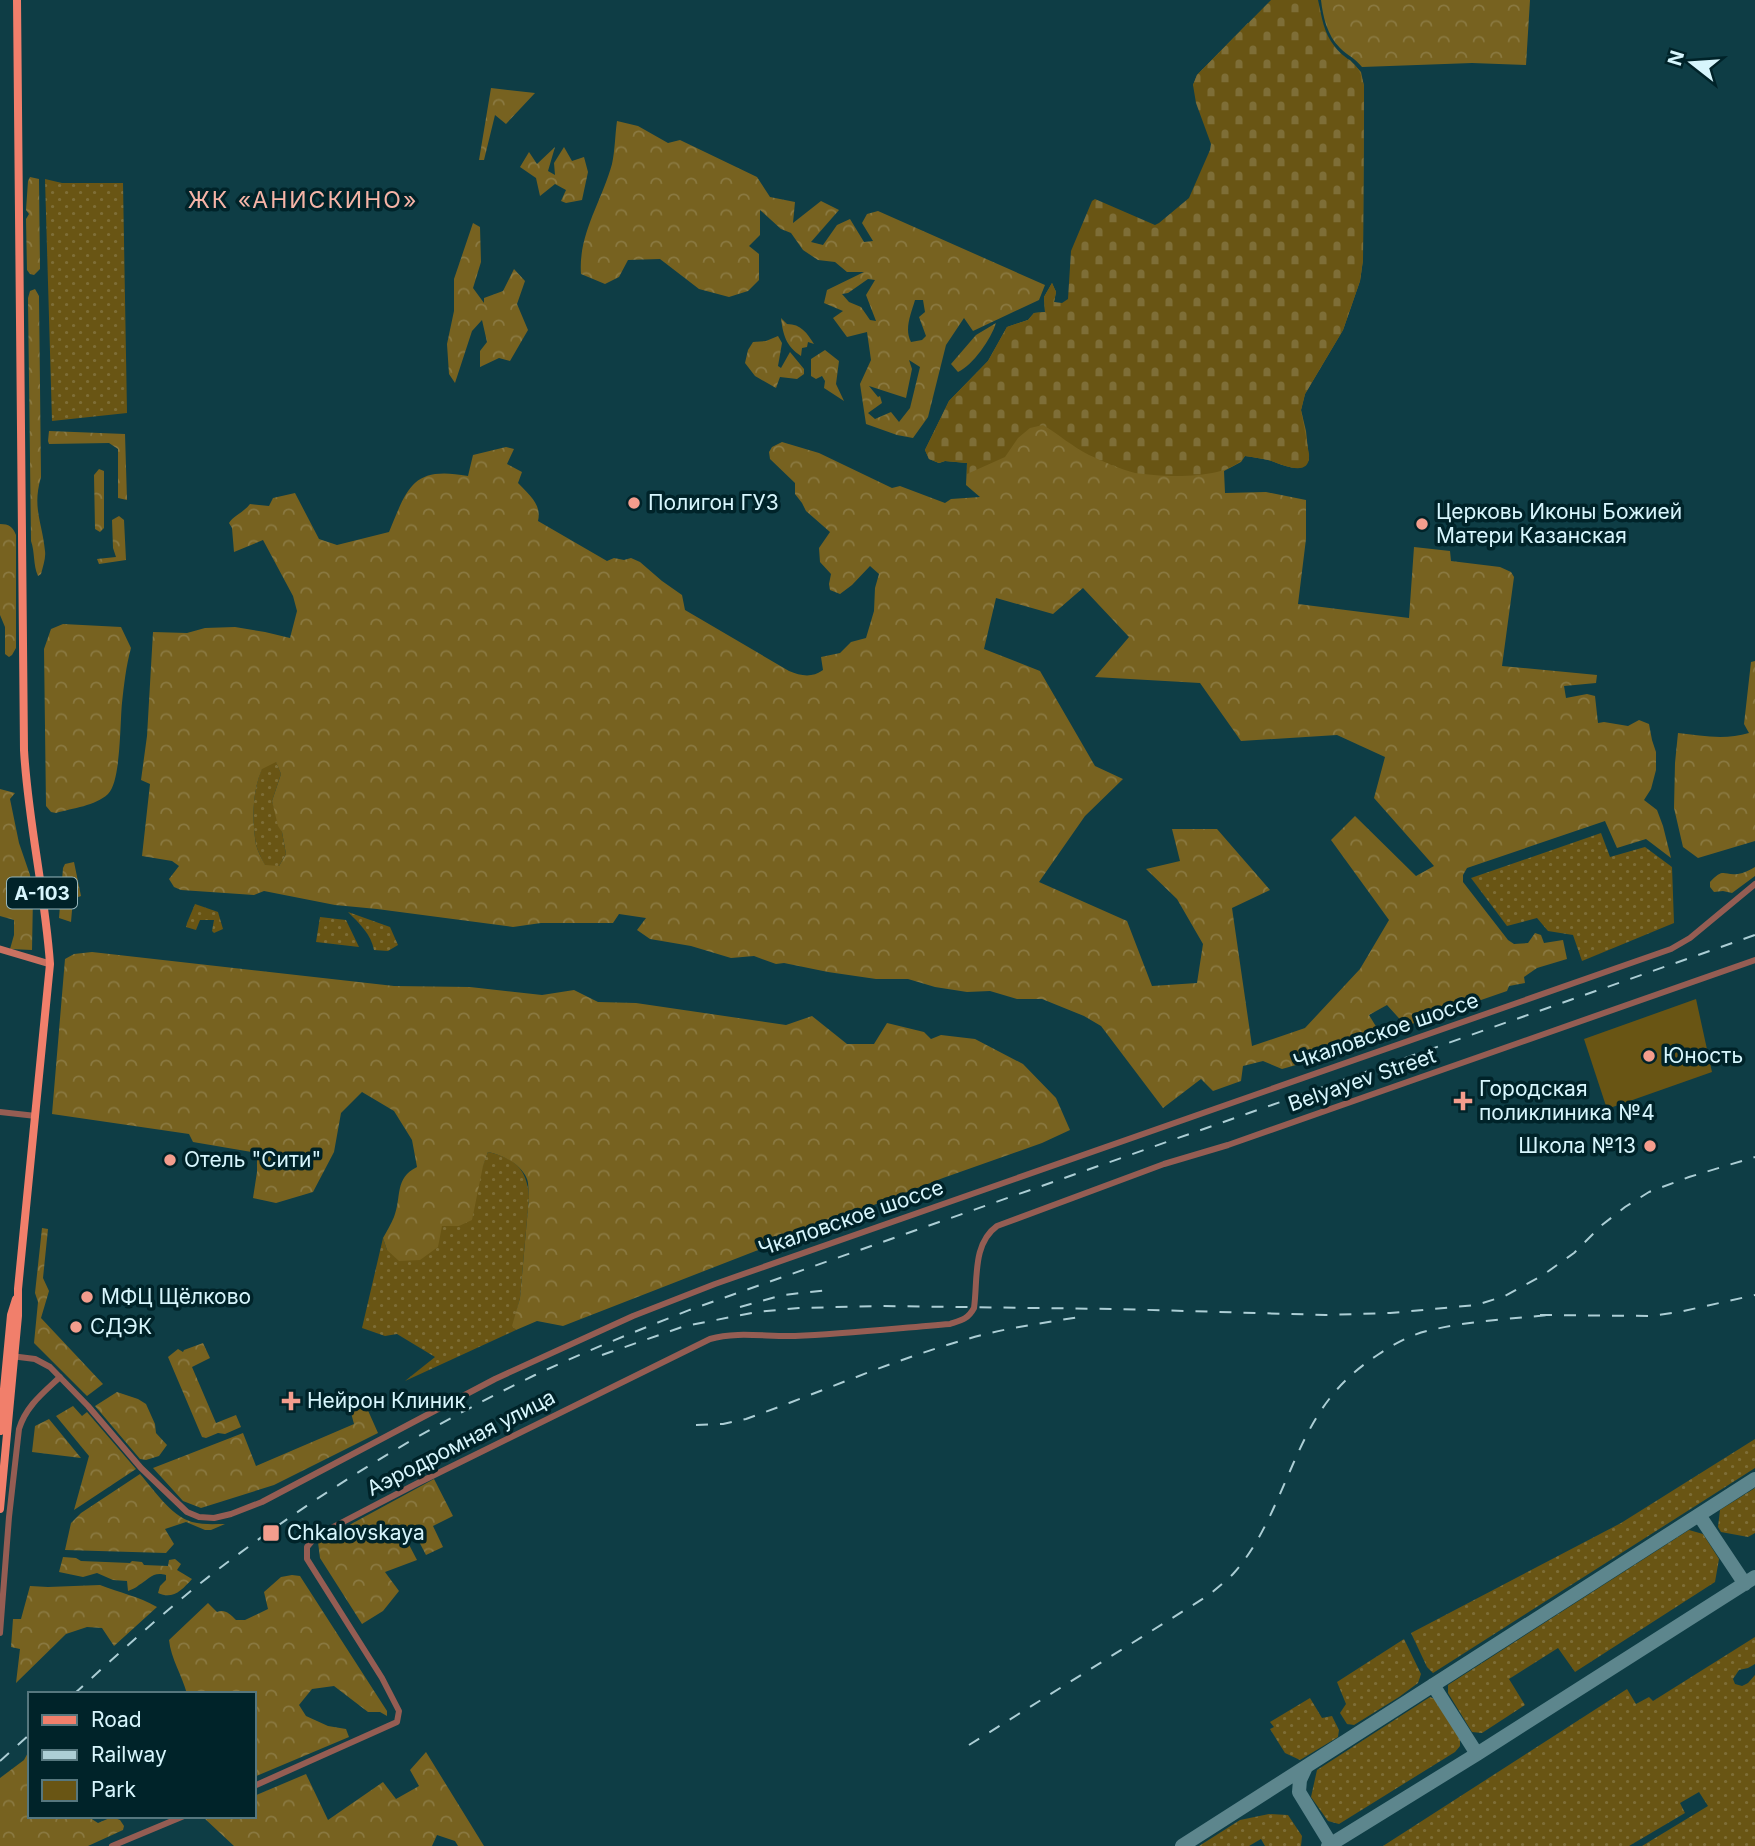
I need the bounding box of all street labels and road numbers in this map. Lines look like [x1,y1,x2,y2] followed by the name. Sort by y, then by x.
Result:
[7,878,77,908] road number: А-103
[1290,987,1482,1074] street label: Чкаловское шоссе
[1285,1043,1439,1117] street label: Belyayev Street
[755,1174,947,1261] street label: Чкаловское шоссе
[362,1384,559,1501] street label: Аэродромная улица

